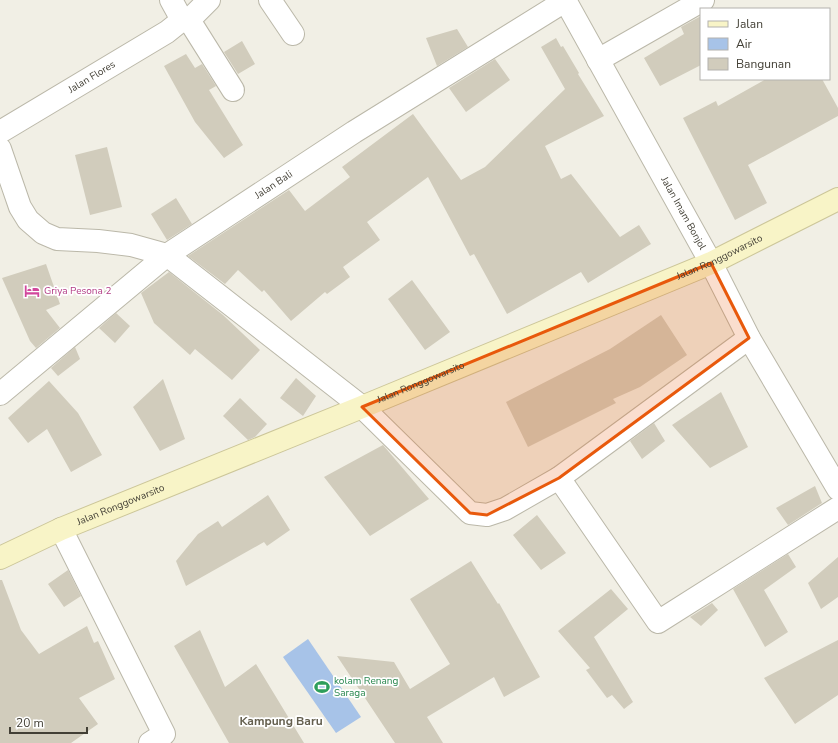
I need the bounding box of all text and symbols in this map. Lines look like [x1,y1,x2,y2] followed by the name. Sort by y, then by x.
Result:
[700,8,830,80] legend
[735,16,763,32] text: Jalan
[736,36,753,52] text: Air
[736,56,791,72] text: Bangunan
[65,57,118,97] street label: Jalan Flores
[251,167,295,203] street label: Jalan Bali
[657,173,709,252] street label: Jalan Imam Bonjol
[674,231,765,284] street label: Jalan Ronggowarsito
[23,282,41,300] hotel icon: Griya Pesona 2
[44,284,111,298] place label: Griya Pesona 2
[374,358,467,407] street label: Jalan Ronggowarsito
[74,481,167,529] street label: Jalan Ronggowarsito
[334,674,398,700] place label: kolam Renang Saraga
[313,678,331,696] sports icon: kolam Renang Saraga
[10,709,87,735] scale bar
[239,713,323,729] district label: Kampung Baru
[16,715,44,731] text: 20 m

